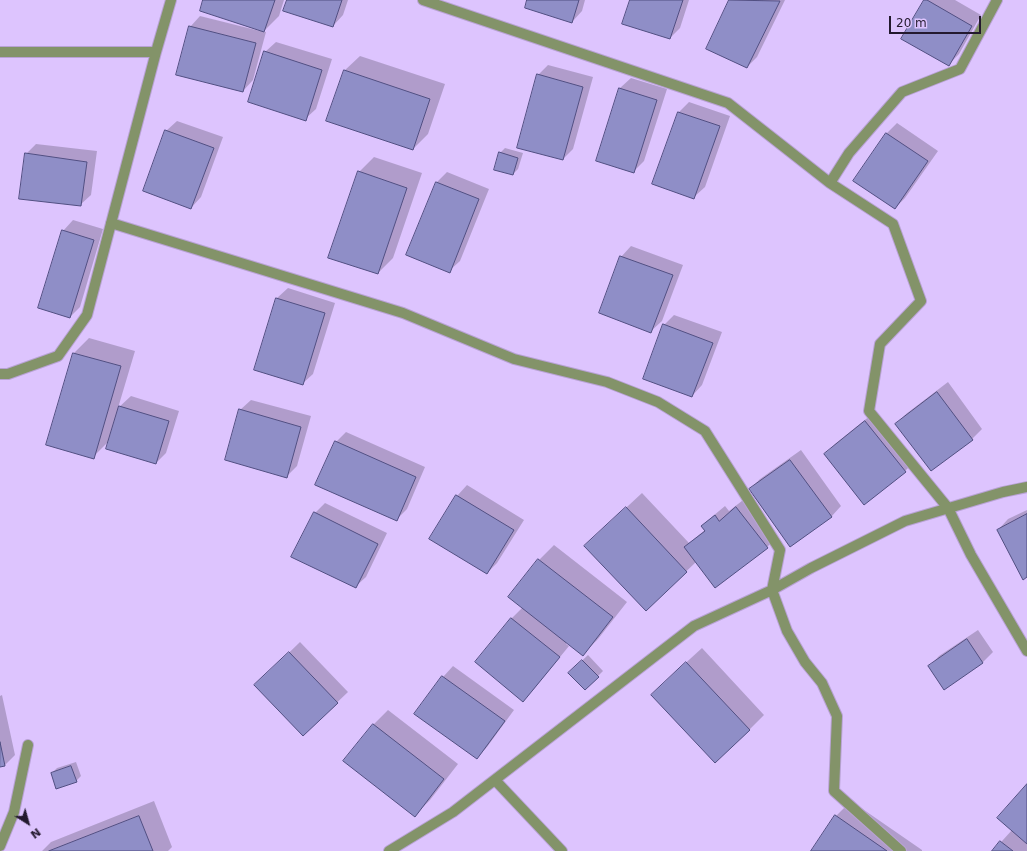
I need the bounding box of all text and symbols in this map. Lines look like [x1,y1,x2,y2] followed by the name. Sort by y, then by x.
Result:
[891,8,983,34] scale bar
[896,16,927,30] text: 20 m
[8,803,48,843] north arrow
[28,825,43,841] text: N

